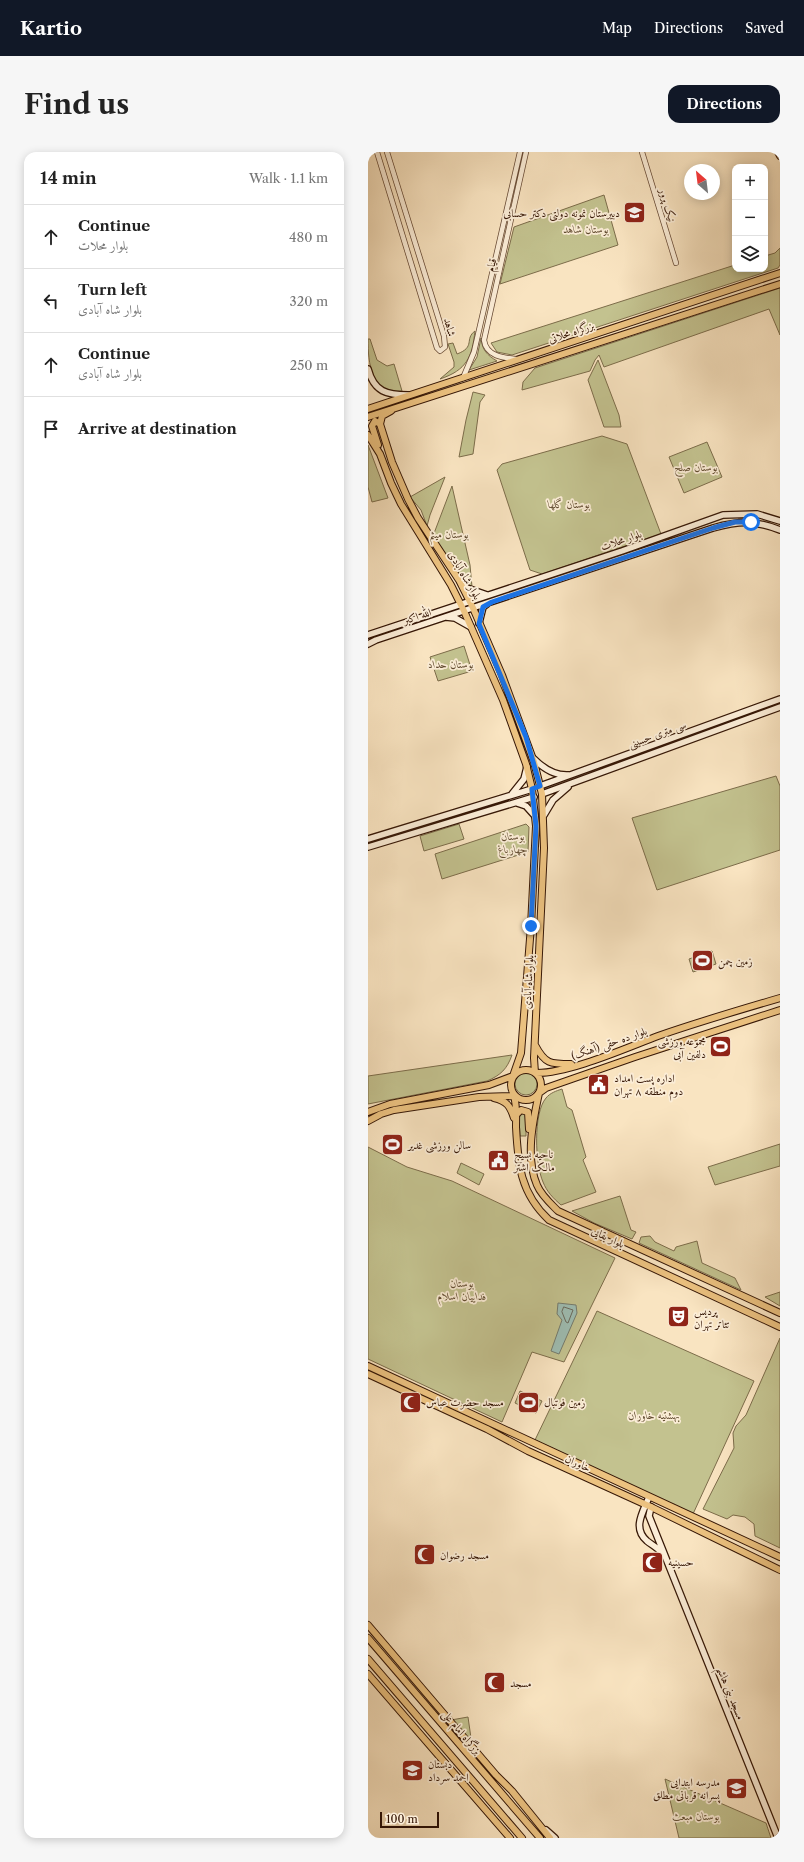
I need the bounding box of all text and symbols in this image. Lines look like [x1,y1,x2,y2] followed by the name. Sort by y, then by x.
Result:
[20,17,82,40] text: Kartio
[602,19,632,37] text: Map
[654,19,723,37] text: Directions
[745,19,784,37] text: Saved
[668,85,780,123] button: Directions
[24,87,129,121] text: Find us
[684,164,720,200] north arrow
[732,164,768,272] map controls
[732,164,768,200] button: +
[40,168,97,188] text: 14 min
[249,170,328,186] text: Walk · 1.1 km
[655,186,680,224] street label: نیک پرور
[622,200,648,226] school or university icon: دبیرستان نمونه دولتی دکتر حسابی
[732,200,768,236] button: −
[503,206,620,222] place label: دبیرستان نمونه دولتی دکتر حسابی
[78,216,150,235] text: Continue
[563,222,609,236] park label: بوستان شاهد
[40,226,62,248] icon: ahead
[289,229,328,245] text: 480 m
[732,236,768,272] button: layers
[78,237,128,253] text: بلوار محلات
[483,257,502,274] street label: قیام
[78,280,147,299] text: Turn left
[40,290,62,312] icon: left
[290,293,328,309] text: 320 m
[78,301,142,317] text: بلوار شاه آبادی
[441,316,459,338] street label: شاهد
[546,318,596,346] street label: بزرگراه محلاتی
[78,344,150,363] text: Continue
[40,354,62,376] icon: ahead
[290,357,328,373] text: 250 m
[78,365,142,381] text: بلوار شاه آبادی
[40,418,62,440] icon: arrive
[78,419,237,438] text: Arrive at destination
[674,460,718,478] park label: بوستان صلح
[547,497,590,511] park label: بوستان گلها
[742,513,760,531] route start
[599,526,643,554] street label: بلوار محلات
[429,527,469,545] park label: بوستان میثم
[445,548,485,602] street label: بلوار شاه آبادی
[399,603,433,627] street label: الله اکبر
[428,657,474,671] park label: بوستان حداد
[626,717,689,753] street label: سی متری حسینی
[498,829,528,859] park label: بوستان چهارباغ
[522,917,540,935] route end
[690,948,716,974] sports icon: زمین چمن
[718,954,753,970] place label: زمین چمن
[520,955,536,1009] street label: بلوار شاه آبادی
[569,1023,649,1064] street label: بلوار ده حقی (آهنگ)
[658,1034,706,1062] place label: مجموعه ورزشی دلفین آبی
[708,1034,734,1060] sports icon: مجموعه ورزشی دلفین آبی
[586,1071,612,1097] public building icon: اداره پست امداد دوم منطقه ۸ تهران
[614,1071,683,1101] place label: اداره پست امداد دوم منطقه ۸ تهران
[380,1132,406,1158] sports icon: سالن ورزشی غدیر
[407,1138,471,1154] place label: سالن ورزشی غدیر
[486,1147,512,1173] public building icon: ناحیه بسیج مالک اشتر
[513,1147,555,1174] place label: ناحیه بسیج مالک اشتر
[589,1223,627,1252] street label: بلوار بقایی
[438,1276,486,1306] park label: بوستان فداییان اسلام
[665,1304,691,1330] theatre icon: پردیس تئاتر تهران
[694,1304,730,1332] place label: پردیس تئاتر تهران
[398,1389,424,1415] mosque icon: مسجد حضرت عباس
[515,1389,541,1415] sports icon: زمین فوتبال
[426,1395,504,1410] place label: مسجد حضرت عباس
[544,1395,586,1409] place label: زمین فوتبال
[628,1408,680,1423] park label: بهشتیه خاوران
[563,1451,593,1475] street label: خاوران
[412,1542,438,1568] mosque icon: مسجد رضوان
[440,1548,489,1562] place label: مسجد رضوان
[640,1549,666,1575] mosque icon: حسینیه
[668,1555,694,1569] place label: حسینیه
[710,1664,748,1723] street label: مسجد بنی هاشم
[481,1670,507,1696] mosque icon: مسجد
[510,1676,532,1690] place label: مسجد
[437,1707,485,1759] street label: بزرگراه امام علی
[400,1757,426,1783] school or university icon: دبستان احمد سرداد
[428,1757,469,1785] place label: دبستان احمد سرداد
[653,1775,721,1804] place label: مدرسه ابتدایی پسرانه قربانی مطلق
[723,1775,749,1801] school or university icon: مدرسه ابتدایی پسرانه قربانی مطلق
[672,1809,720,1823] park label: بوستان مبعث
[380,1810,439,1829] scale bar
[386,1812,418,1826] text: 100 m

